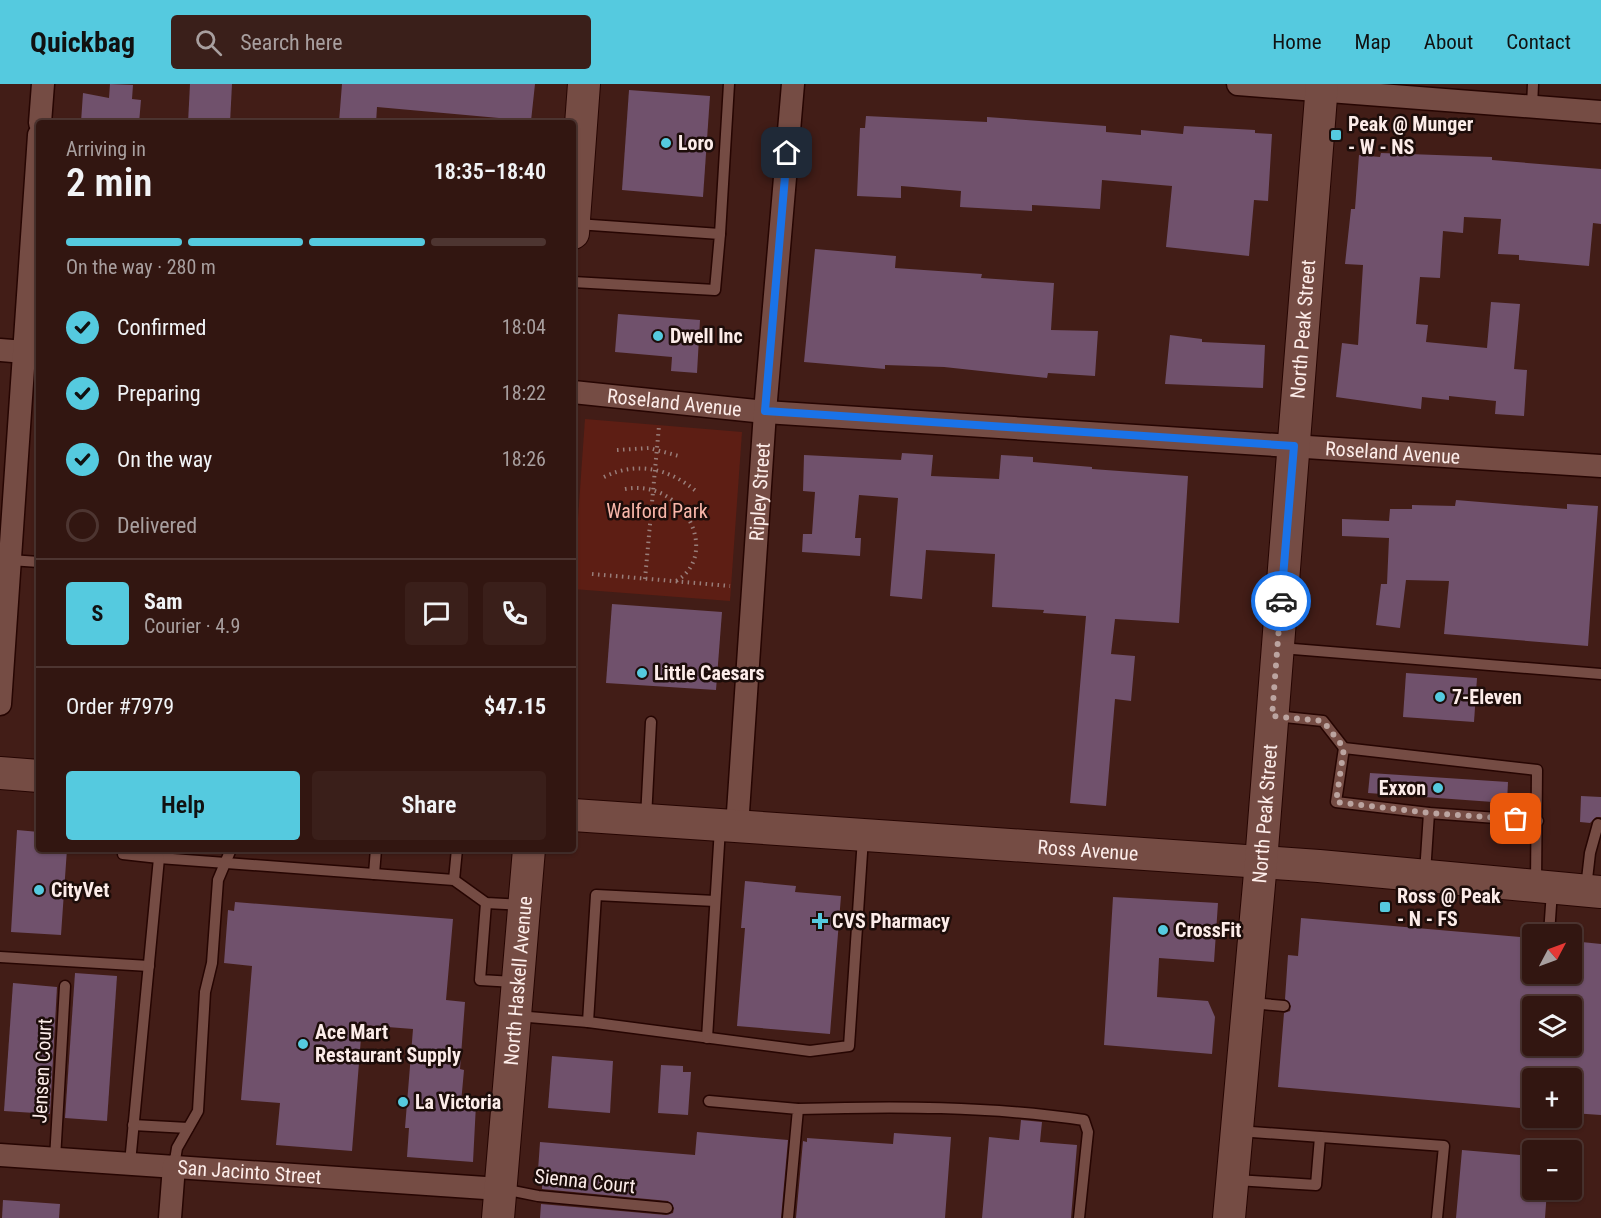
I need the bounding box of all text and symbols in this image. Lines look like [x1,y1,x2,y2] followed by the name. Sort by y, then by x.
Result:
[171,15,591,69] search box
[30,26,135,59] text: Quickbag
[192,26,225,59] icon: search
[240,30,342,55] text: Search here
[1272,30,1322,54] text: Home
[1355,30,1391,54] text: Map
[1424,30,1473,54] text: About
[1506,30,1571,54] text: Contact
[1348,112,1474,159] place label: Peak @ Munger - W - NS
[761,127,812,178] pin
[1329,128,1343,142] marker: Peak @ Munger - W - NS
[678,131,714,155] place label: Loro
[659,136,673,150] marker: Loro
[770,136,803,169] icon: home
[66,137,146,161] text: Arriving in
[434,159,546,184] text: 18:35–18:40
[66,160,152,206] text: 2 min
[66,255,216,279] text: On the way · 280 m
[1285,258,1320,400] street label: North Peak Street
[66,311,99,344] icon: check
[117,315,206,340] text: Confirmed
[502,315,546,339] text: 18:04
[670,324,743,348] place label: Dwell Inc
[651,329,665,343] marker: Dwell Inc
[66,377,99,410] icon: check
[117,381,201,406] text: Preparing
[502,381,546,405] text: 18:22
[606,384,743,422] street label: Roseland Avenue
[1324,436,1461,469] street label: Roseland Avenue
[744,442,775,542] street label: Ripley Street
[66,443,99,476] icon: check
[117,447,212,472] text: On the way
[502,447,546,471] text: 18:26
[606,499,708,523] park label: Walford Park
[117,513,197,538] text: Delivered
[1251,571,1311,631] courier
[405,582,468,645] button: chat
[483,582,546,645] button: phone
[1265,585,1298,618] icon: car
[144,589,183,614] text: Sam
[92,601,103,626] text: S
[144,614,240,638] text: Courier · 4.9
[654,661,765,685] place label: Little Caesars
[635,666,649,680] marker: Little Caesars
[1452,685,1522,709] place label: 7-Eleven
[1433,690,1447,704] marker: 7-Eleven
[66,694,174,719] text: Order #7979
[484,694,546,719] text: $47.15
[1247,743,1282,884] street label: North Peak Street
[66,771,300,840] button: Help
[312,771,546,840] button: Share
[1379,776,1426,800] place label: Exxon
[1431,781,1445,795] marker: Exxon
[1490,793,1541,844] pin
[1499,802,1532,835] icon: bag
[1037,835,1139,866] street label: Ross Avenue
[51,878,109,902] place label: CityVet
[32,883,46,897] marker: CityVet
[1397,884,1501,931] place label: Ross @ Peak - N - FS
[499,895,537,1067] street label: North Haskell Avenue
[1378,900,1392,914] marker: Ross @ Peak - N - FS
[832,909,950,933] place label: CVS Pharmacy
[813,914,827,928] marker: CVS Pharmacy
[1175,918,1241,942] place label: CrossFit
[1156,923,1170,937] marker: CrossFit
[1522,924,1582,984] north arrow
[1522,924,1582,1200] map controls
[1522,996,1582,1056] button: layers
[27,1018,57,1124] street label: Jensen Court
[315,1020,461,1067] place label: Ace Mart Restaurant Supply
[296,1037,310,1051] marker: Ace Mart Restaurant Supply
[1522,1068,1582,1128] button: +
[415,1090,501,1114] place label: La Victoria
[396,1095,410,1109] marker: La Victoria
[1522,1140,1582,1200] button: −
[177,1155,322,1189] street label: San Jacinto Street
[533,1164,637,1198] street label: Sienna Court

